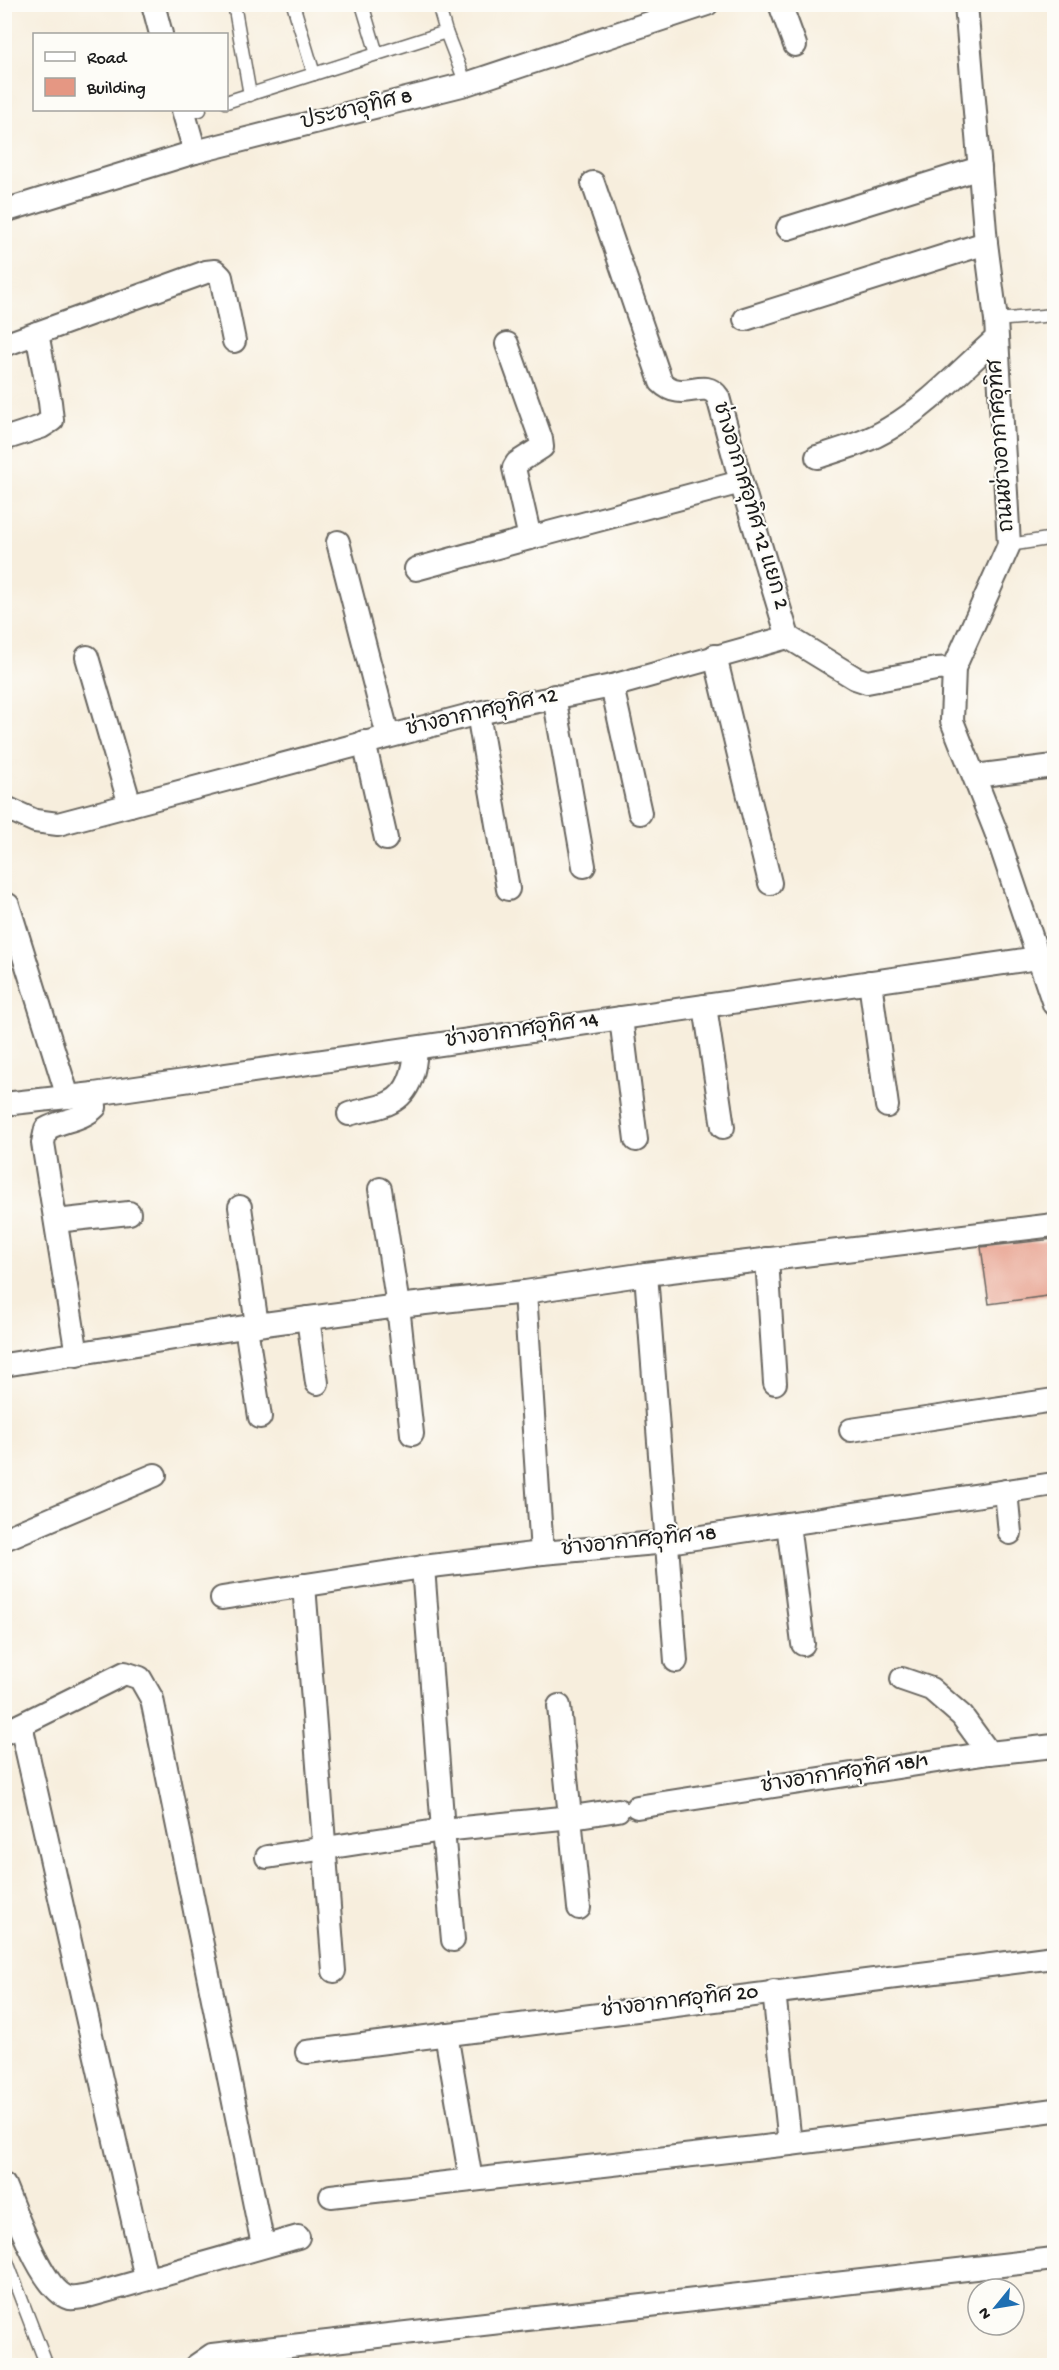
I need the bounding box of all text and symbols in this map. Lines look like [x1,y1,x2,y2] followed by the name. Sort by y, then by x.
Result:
[33,33,228,111] legend
[87,49,128,70] text: Road
[86,79,146,100] text: Building
[298,82,415,137] street label: ประชาอุทิศ 8
[980,357,1021,533] street label: ถนนช่างอากาศอุทิศ
[706,398,796,613] street label: ช่างอากาศอุทิศ 12 แยก 2
[403,681,560,744] street label: ช่างอากาศอุทิศ 12
[443,1005,600,1055] street label: ช่างอากาศอุทิศ 14
[560,1518,718,1564] street label: ช่างอากาศอุทิศ 18
[759,1745,931,1801] street label: ช่างอากาศอุทิศ 18/1
[599,1977,760,2025] street label: ช่างอากาศอุทิศ 20
[966,2277,1026,2337] north arrow
[975,2303,997,2322] text: N

